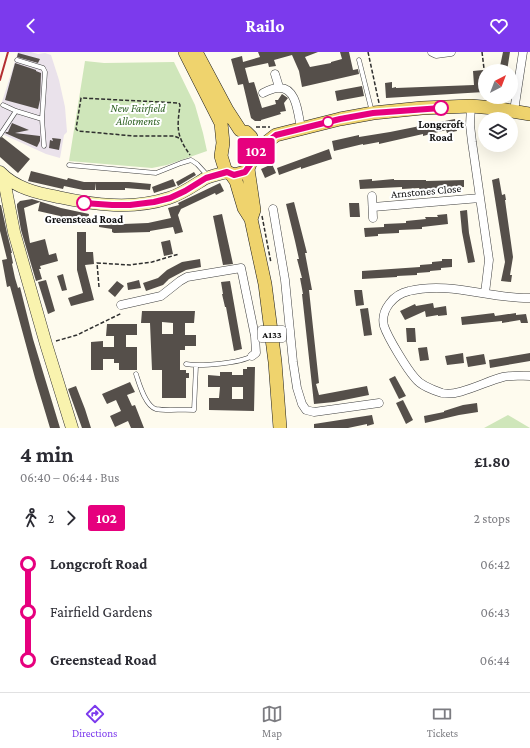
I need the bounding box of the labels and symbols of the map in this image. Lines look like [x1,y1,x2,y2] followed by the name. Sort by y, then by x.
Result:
[478,64,518,104] north arrow
[433,100,449,116] marker: Longcroft Road
[111,102,166,127] park label: New Fairfield Allotments
[322,116,334,128] unlabelled marker
[418,118,464,143] place label: Longcroft Road
[233,138,279,164] line badge: 102
[390,182,462,200] street label: Arnstones Close
[76,195,92,211] marker: Greenstead Road
[45,213,123,225] place label: Greenstead Road
[258,326,286,342] road number: A133

